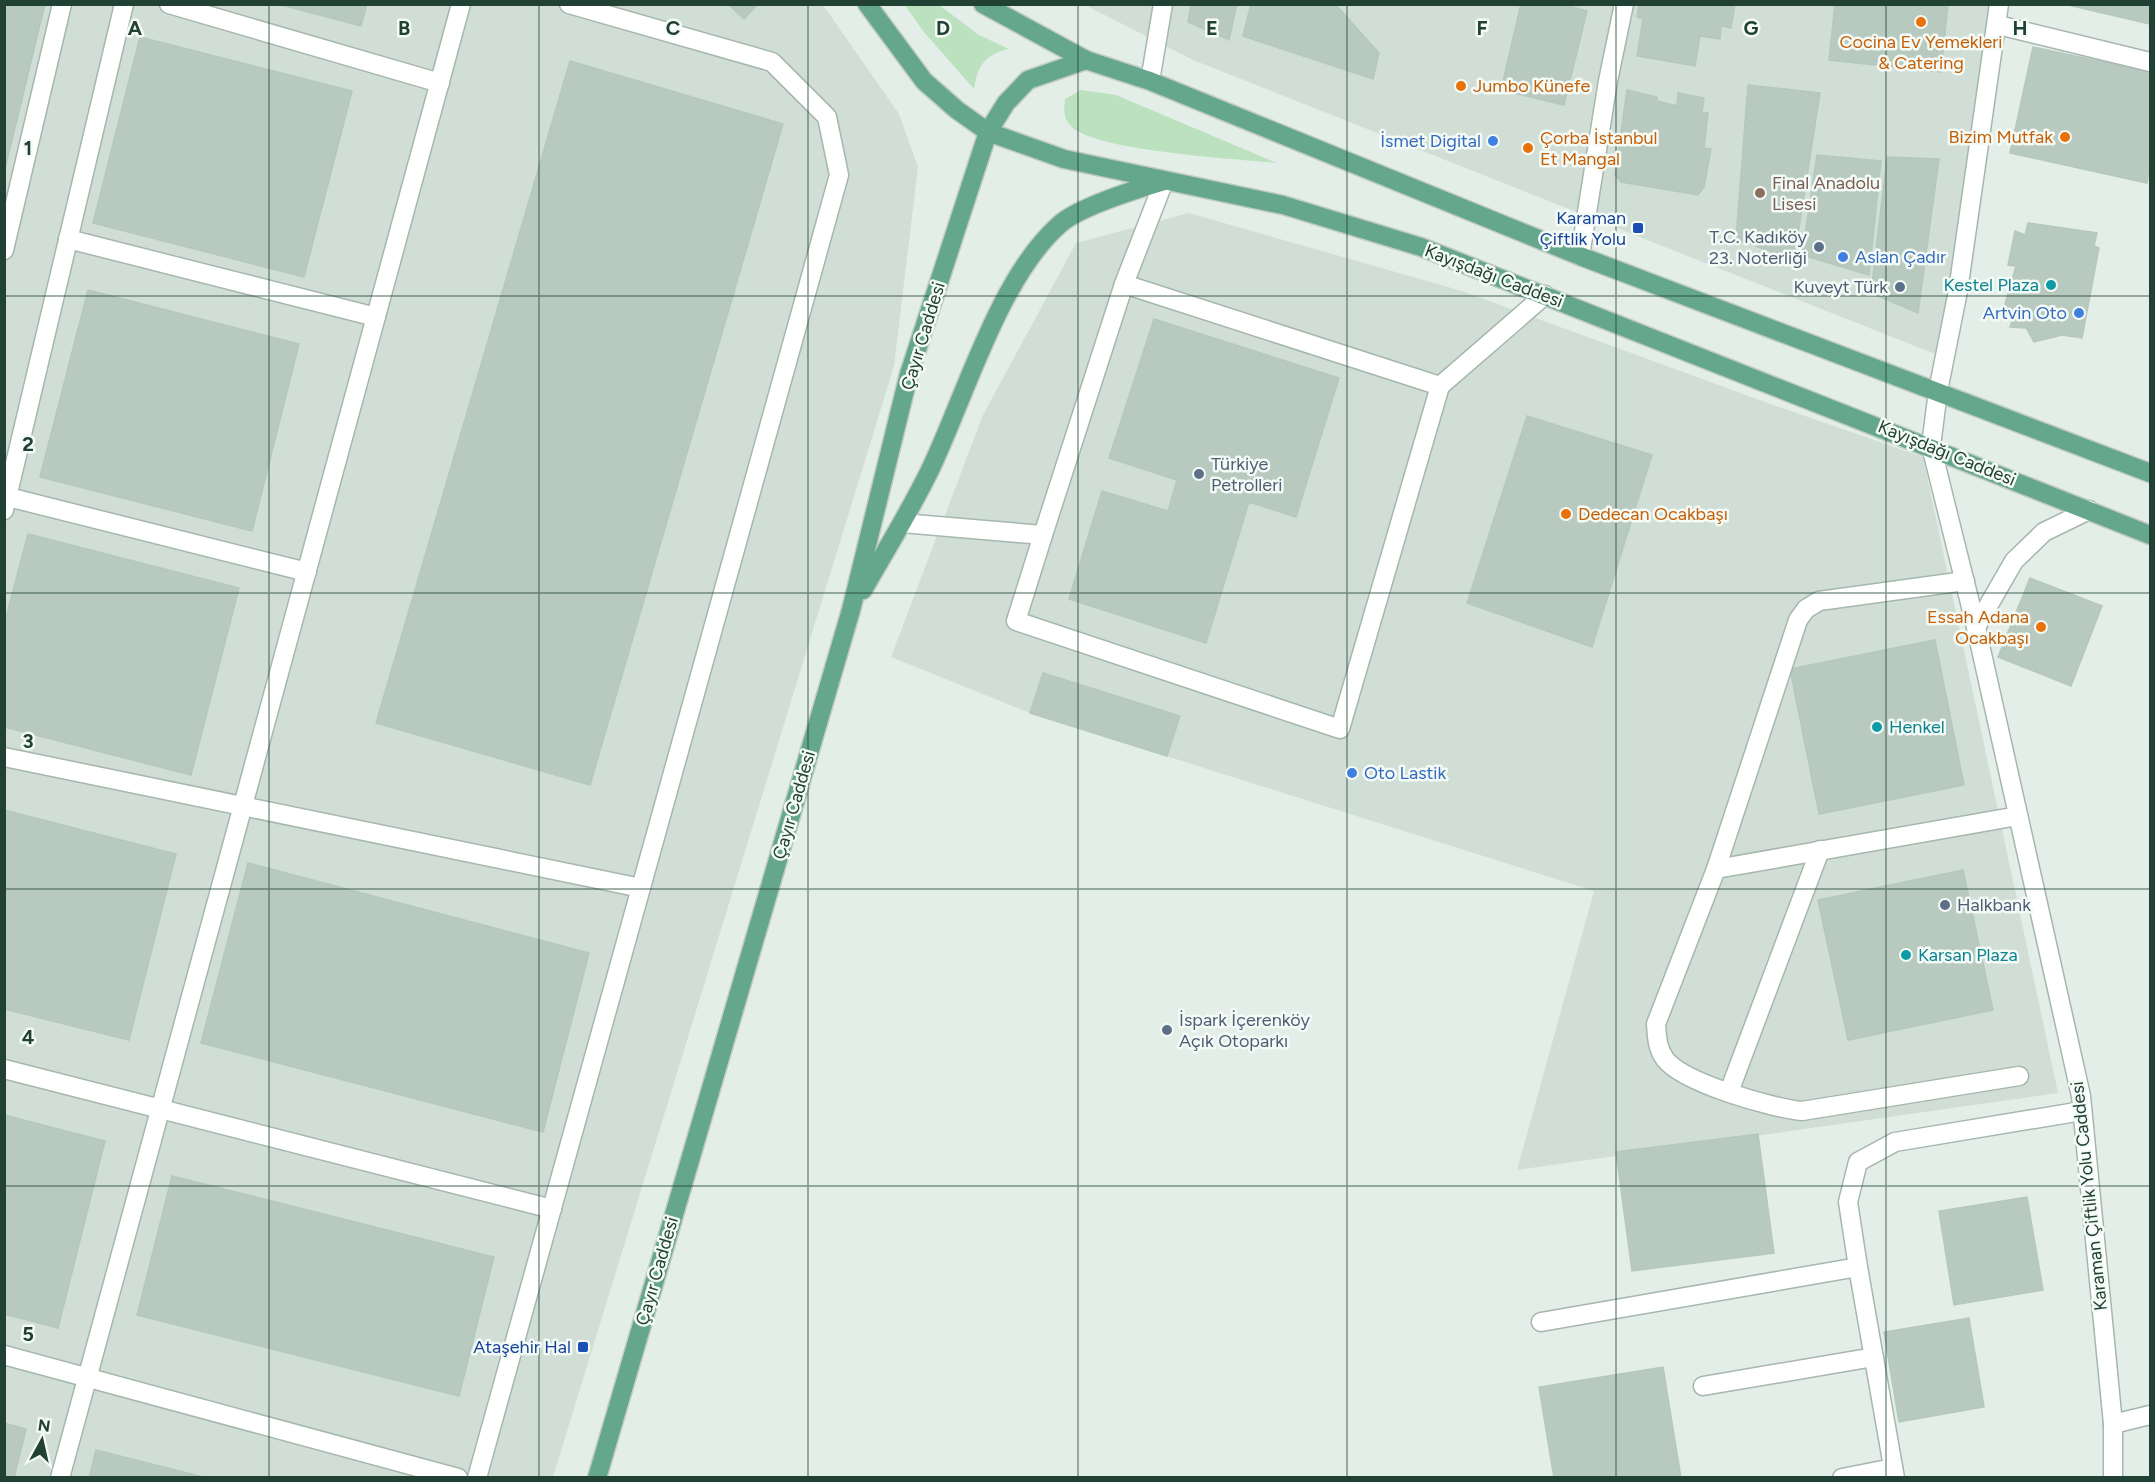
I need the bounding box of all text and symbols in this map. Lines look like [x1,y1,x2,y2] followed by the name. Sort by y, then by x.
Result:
[1914,15,1928,29] marker: Cocina Ev Yemekleri & Catering
[128,16,143,40] text: A
[398,16,410,40] text: B
[666,16,680,40] text: C
[936,16,950,40] text: D
[1206,16,1218,40] text: E
[1476,16,1488,40] text: F
[1744,16,1759,40] text: G
[2013,16,2028,40] text: H
[1839,31,2003,74] place label: Cocina Ev Yemekleri & Catering
[1473,75,1591,97] place label: Jumbo Künefe
[1454,79,1468,93] marker: Jumbo Künefe
[1948,126,2053,148] place label: Bizim Mutfak
[1540,127,1657,170] place label: Çorba İstanbul Et Mangal
[1380,130,1481,152] place label: İsmet Digital
[2058,130,2072,144] marker: Bizim Mutfak
[1486,134,1500,148] marker: İsmet Digital
[24,136,32,160] text: 1
[1521,141,1535,155] marker: Çorba İstanbul Et Mangal
[1772,172,1880,215] place label: Final Anadolu Lisesi
[1753,186,1767,200] marker: Final Anadolu Lisesi
[1540,207,1626,250] place label: Karaman Çiftlik Yolu
[1631,221,1645,235] marker: Karaman Çiftlik Yolu
[1709,226,1808,269] place label: T.C. Kadıköy 23. Noterliği
[1422,239,1566,313] street label: Kayışdağı Caddesi
[1812,240,1826,254] marker: T.C. Kadıköy 23. Noterliği
[1855,246,1946,268] place label: Aslan Çadır
[1836,250,1850,264] marker: Aslan Çadır
[1943,274,2039,296] place label: Kestel Plaza
[1794,276,1888,298] place label: Kuveyt Türk
[2044,278,2058,292] marker: Kestel Plaza
[896,279,950,393] street label: Çayır Caddesi
[1893,280,1907,294] marker: Kuveyt Türk
[1983,302,2067,324] place label: Artvin Oto
[2072,306,2086,320] marker: Artvin Oto
[1875,415,2019,491] street label: Kayışdağı Caddesi
[22,432,34,456] text: 2
[1211,453,1282,496] place label: Türkiye Petrolleri
[1192,467,1206,481] marker: Türkiye Petrolleri
[1578,503,1728,525] place label: Dedecan Ocakbaşı
[1559,507,1573,521] marker: Dedecan Ocakbaşı
[1927,606,2029,649] place label: Essah Adana Ocakbaşı
[2034,620,2048,634] marker: Essah Adana Ocakbaşı
[1889,716,1945,738] place label: Henkel
[1870,720,1884,734] marker: Henkel
[22,729,34,753] text: 3
[768,748,820,862] street label: Çayır Caddesi
[1364,762,1447,784] place label: Oto Lastik
[1345,766,1359,780] marker: Oto Lastik
[1957,894,2031,916] place label: Halkbank
[1938,898,1952,912] marker: Halkbank
[1918,944,2018,966] place label: Karsan Plaza
[1899,948,1913,962] marker: Karsan Plaza
[1179,1009,1310,1052] place label: İspark İçerenköy Açık Otoparkı
[1160,1023,1174,1037] marker: İspark İçerenköy Açık Otoparkı
[22,1025,35,1049] text: 4
[2066,1080,2112,1312] street label: Karaman Çiftlik Yolu Caddesi
[631,1214,683,1328] street label: Çayır Caddesi
[22,1322,34,1346] text: 5
[473,1336,571,1358] place label: Ataşehir Hal
[576,1340,590,1354] marker: Ataşehir Hal
[12,1410,72,1470] north arrow
[37,1415,51,1436] text: N

